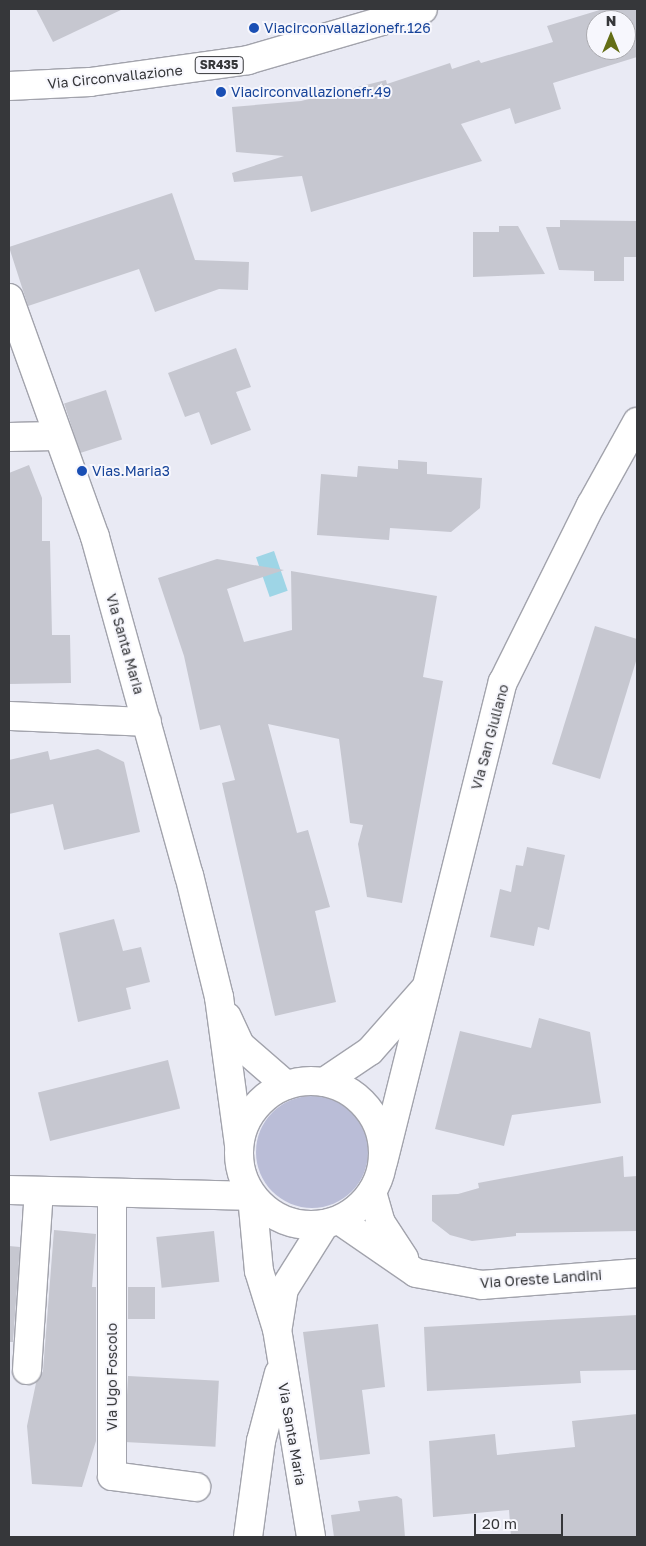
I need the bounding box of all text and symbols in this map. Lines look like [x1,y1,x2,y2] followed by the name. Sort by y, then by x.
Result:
[586,10,636,60] north arrow
[606,12,616,29] text: N
[264,20,431,36] place label: Viacirconvallazionefr.126
[248,22,260,34] marker: Viacirconvallazionefr.126
[194,56,244,74] road number: SR435
[47,62,183,92] street label: Via Circonvallazione
[231,84,391,100] place label: Viacirconvallazionefr.49
[215,86,227,98] marker: Viacirconvallazionefr.49
[92,463,170,479] place label: Vias.Maria3
[76,465,88,477] marker: Vias.Maria3
[103,592,147,696] street label: Via Santa Maria
[468,682,512,792] street label: Via San Giuliano
[479,1266,603,1292] street label: Via Oreste Landini
[104,1323,120,1431] street label: Via Ugo Foscolo
[275,1381,309,1487] street label: Via Santa Maria
[476,1504,565,1536] scale bar
[482,1514,517,1532] text: 20 m

